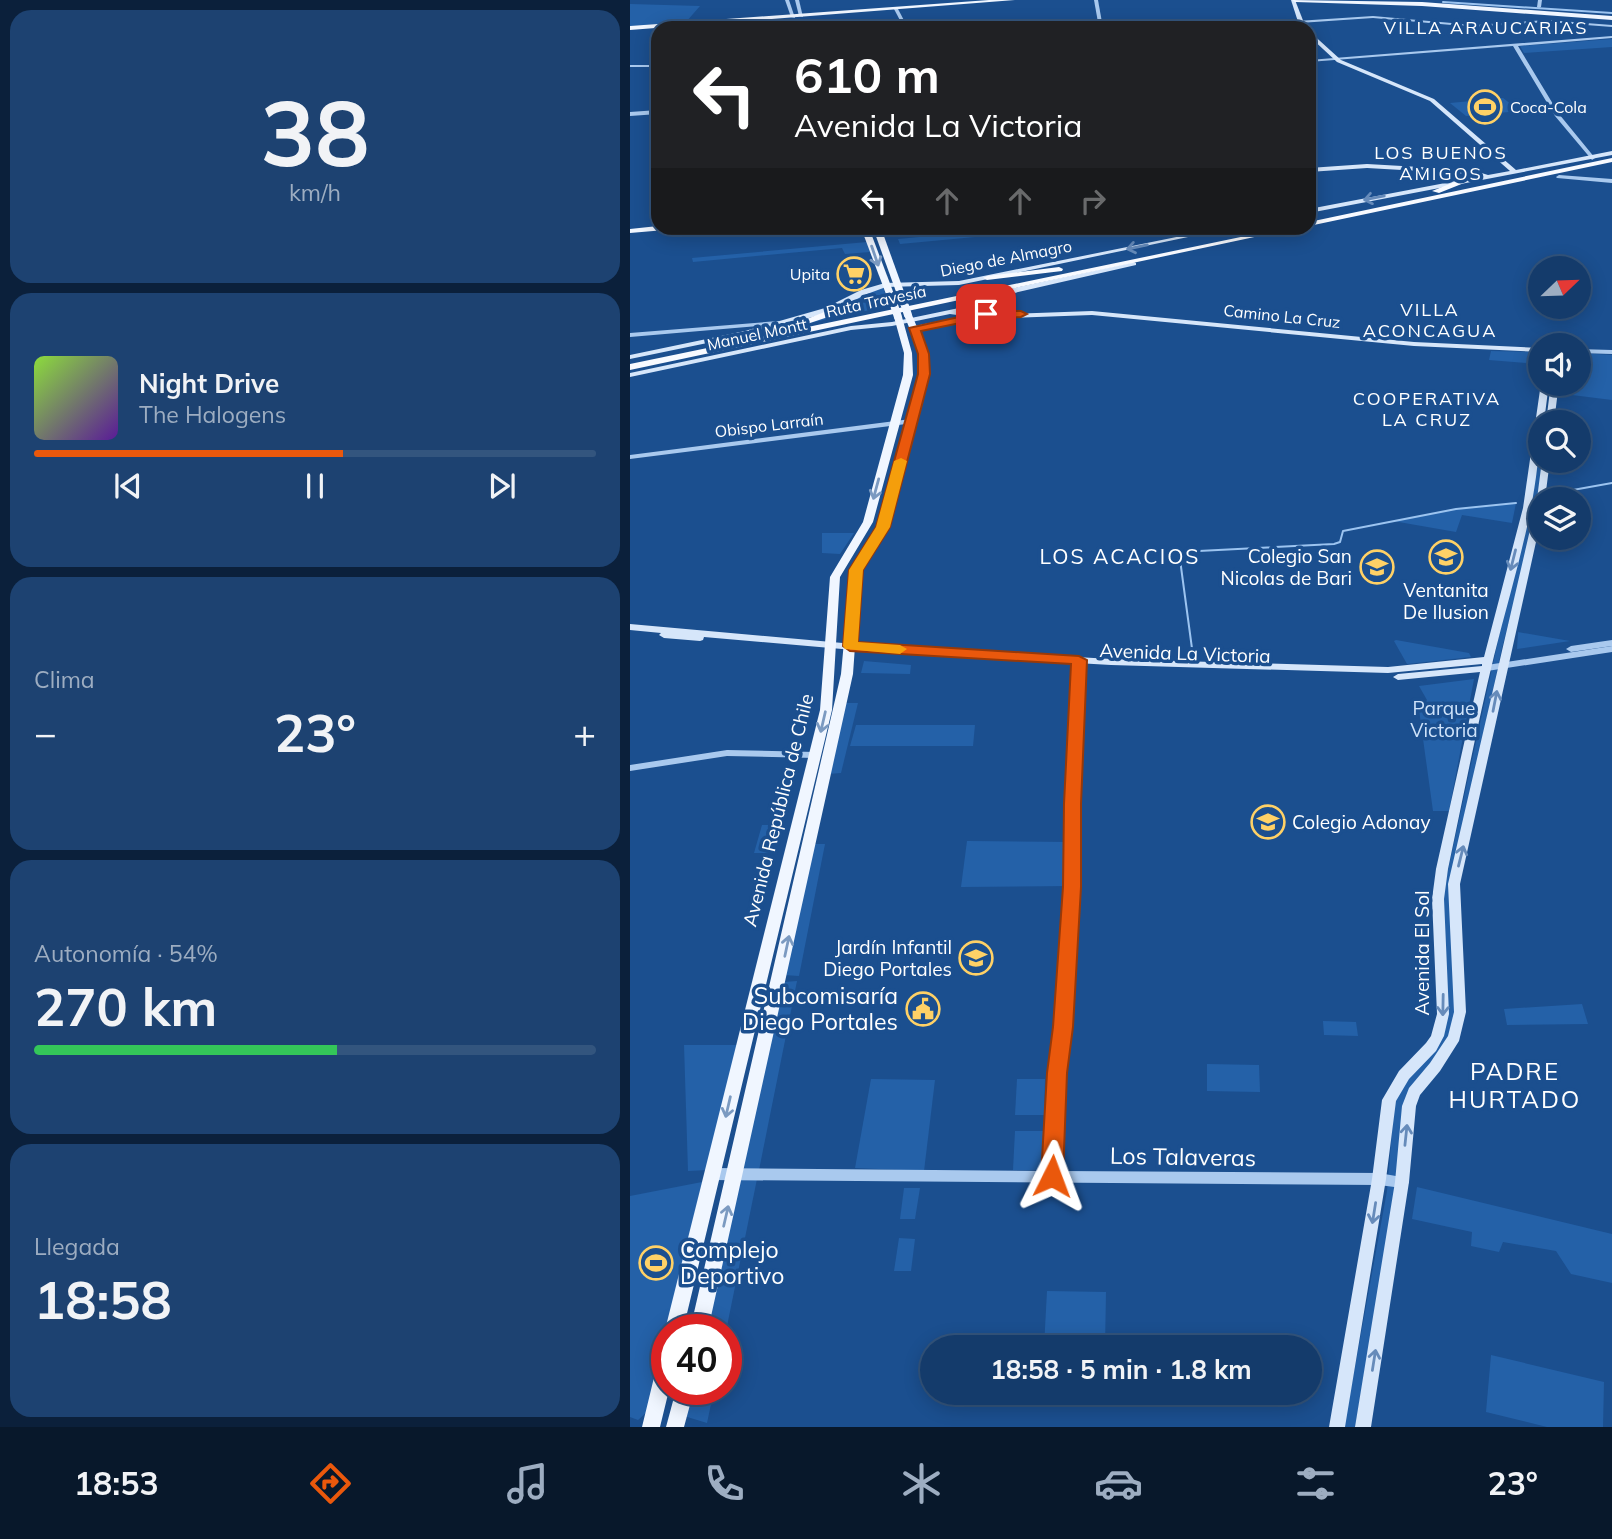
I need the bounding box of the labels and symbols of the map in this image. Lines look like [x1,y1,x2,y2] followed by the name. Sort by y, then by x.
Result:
[1384,16,1588,39] district label: VILLA ARAUCARIAS
[1466,88,1504,126] sports icon: Coca-Cola
[1510,97,1587,117] place label: Coca-Cola
[1374,141,1508,185] district label: LOS BUENOS AMIGOS
[1363,191,1386,205] one-way arrow
[939,235,1073,281] street label: Diego de Almagro
[1126,240,1149,254] one-way arrow
[870,245,882,267] one-way arrow
[835,255,873,293] supermarket icon: Upita
[1528,256,1591,318] north arrow
[790,264,830,284] place label: Upita
[824,281,928,321] street label: Ruta Travesía
[956,284,1016,344] pin
[1363,298,1497,342] district label: VILLA ACONCAGUA
[1222,300,1342,332] street label: Camino La Cruz
[705,314,809,354] street label: Manuel Montt
[1353,387,1501,431] district label: COOPERATIVA LA CRUZ
[714,408,824,442] street label: Obispo Larraín
[869,478,882,500] one-way arrow
[1427,538,1465,576] school or university icon: Ventanita De Ilusion
[1040,543,1200,569] district label: LOS ACACIOS
[1220,544,1352,590] place label: Colegio San Nicolas de Bari
[1358,548,1396,586] school or university icon: Colegio San Nicolas de Bari
[1506,548,1519,571] one-way arrow
[1403,578,1489,624] place label: Ventanita De Ilusion
[1099,638,1271,668] street label: Avenida La Victoria
[1488,690,1502,713] one-way arrow
[737,691,819,929] street label: Avenida República de Chile
[1410,696,1478,742] park label: Parque Victoria
[816,710,829,733] one-way arrow
[1249,803,1287,841] school or university icon: Colegio Adonay
[1292,810,1430,834] place label: Colegio Adonay
[1455,845,1468,868] one-way arrow
[1410,890,1434,1016] street label: Avenida El Sol
[780,935,794,958] one-way arrow
[823,935,952,981] place label: Jardín Infantil Diego Portales
[957,939,995,977] school or university icon: Jardín Infantil Diego Portales
[742,981,898,1036] place label: Subcomisaría Diego Portales
[904,990,942,1028] public building icon: Subcomisaría Diego Portales
[1436,993,1450,1016] one-way arrow
[1449,1056,1581,1114] district label: PADRE HURTADO
[721,1095,734,1118] one-way arrow
[1400,1124,1413,1146] one-way arrow
[1015,1139,1089,1213] position arrow
[1110,1141,1256,1172] street label: Los Talaveras
[1367,1201,1380,1224] one-way arrow
[719,1205,733,1228] one-way arrow
[680,1235,784,1290] place label: Complejo Deportivo
[637,1244,675,1282] sports icon: Complejo Deportivo
[651,1314,742,1405] speed limit sign: 40
[1368,1349,1381,1372] one-way arrow

